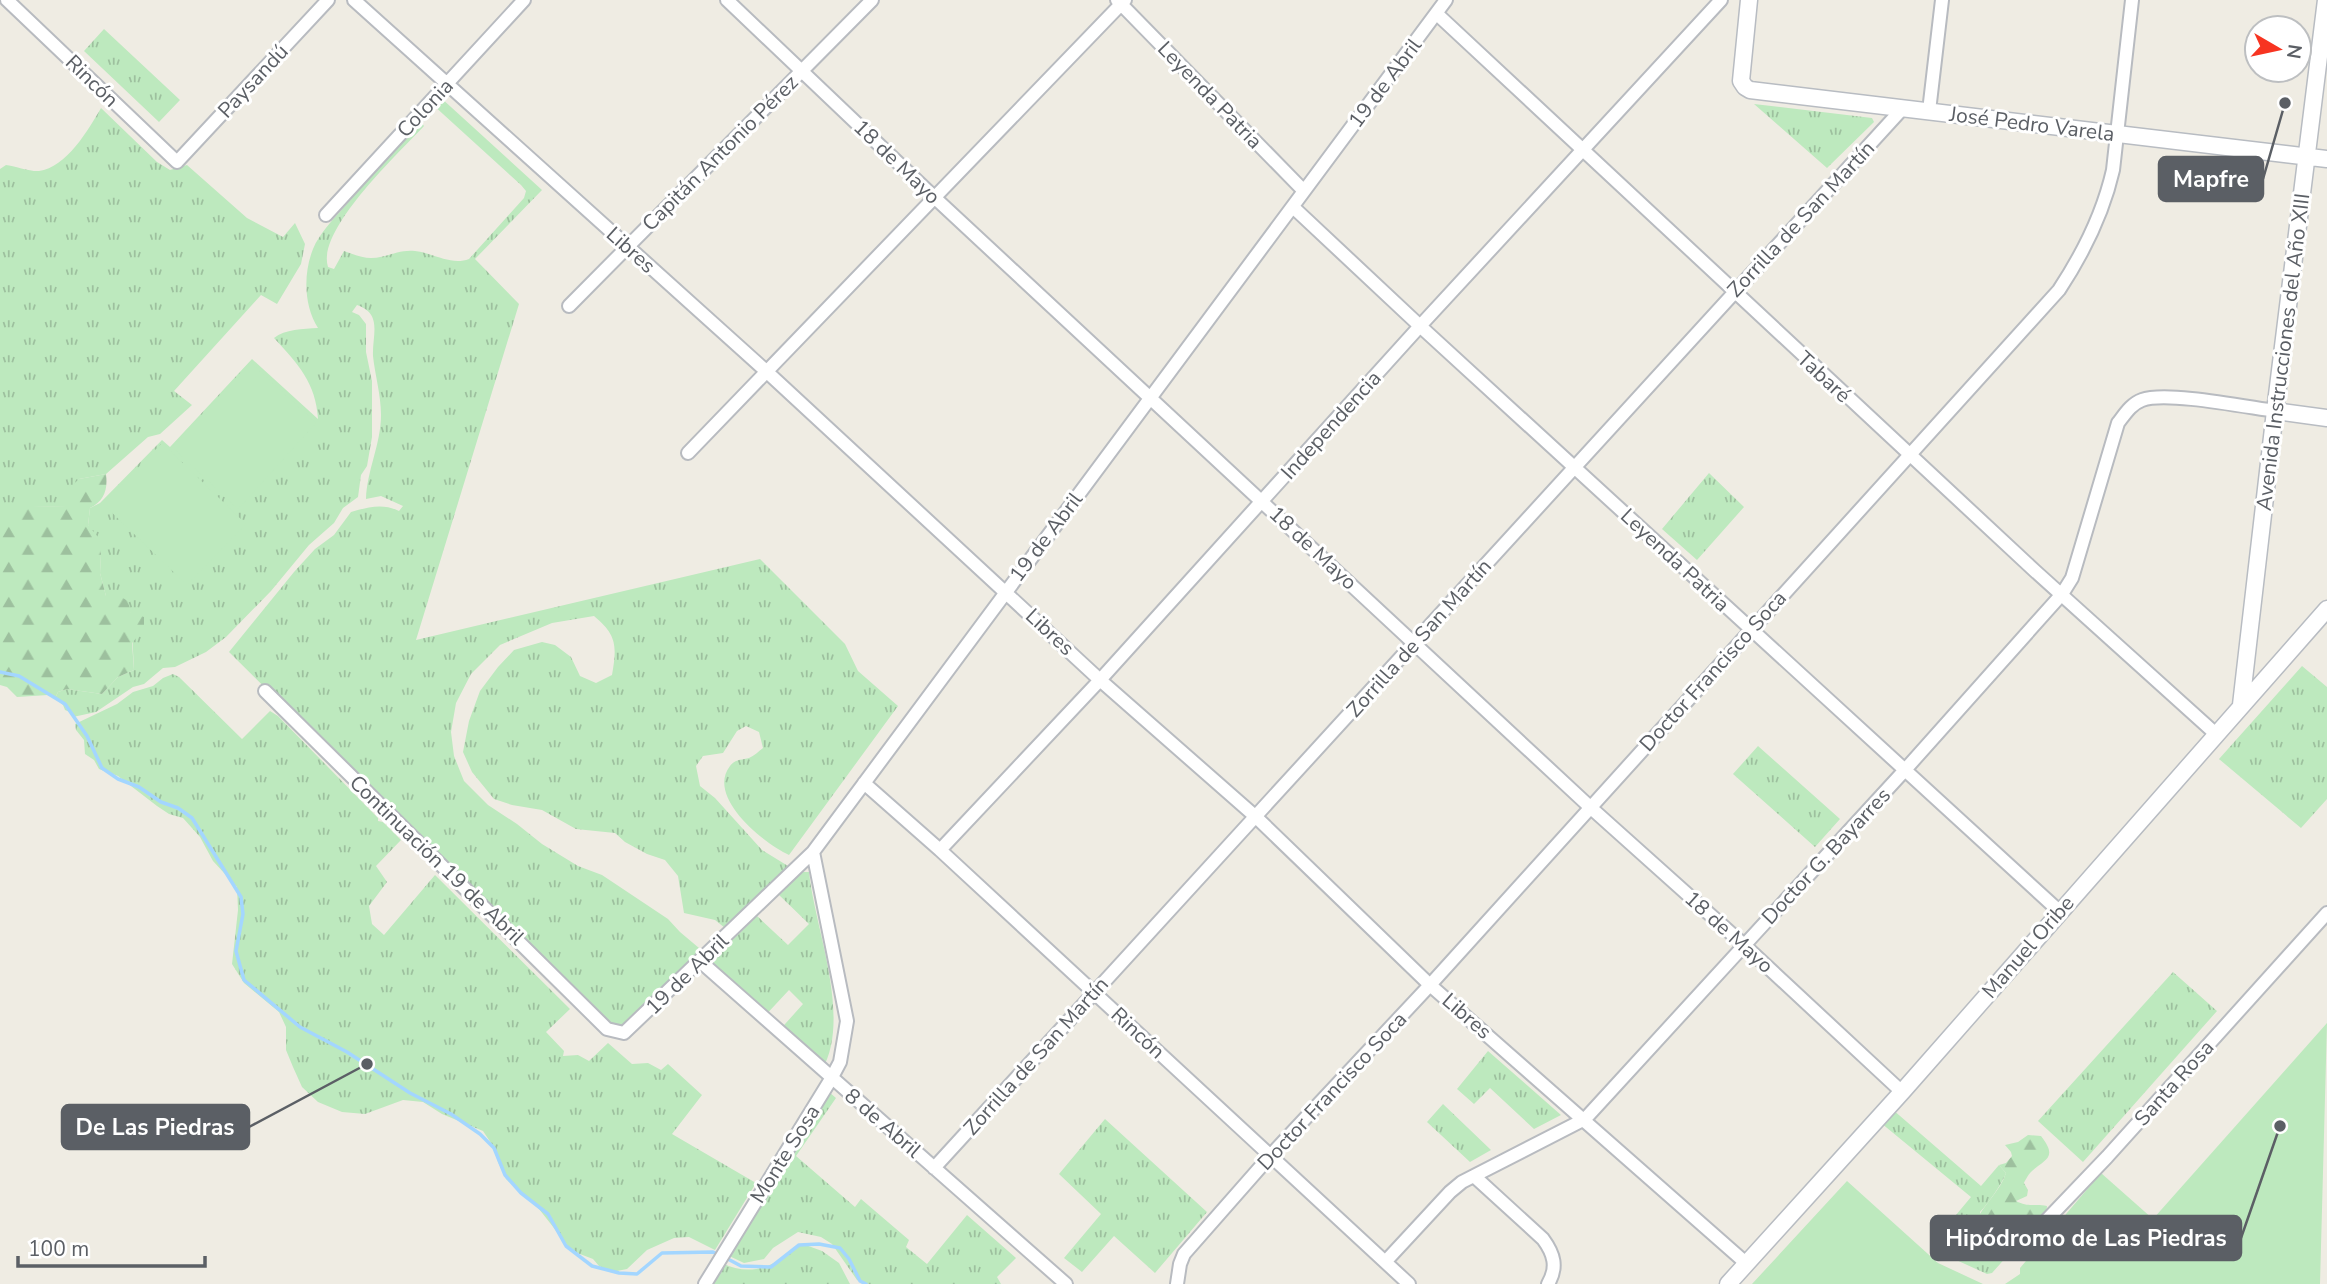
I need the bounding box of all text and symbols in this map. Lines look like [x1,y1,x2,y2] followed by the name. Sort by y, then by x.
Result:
[2243,14,2313,84] north arrow
[1342,32,1428,134] street label: 19 de Abril
[1151,35,1269,155] street label: Leyenda Patria
[212,38,294,124] street label: Paysandú
[2280,42,2308,61] text: N
[59,49,125,113] street label: Rincón
[636,69,804,237] street label: Capitán Antonio Pérez
[391,73,459,143] street label: Colonia
[1947,100,2116,148] street label: José Pedro Varela
[847,113,947,211] street label: 18 de Mayo
[1721,135,1881,303] street label: Zorrilla de San Martín
[2159,157,2263,201] callout: Mapfre
[2173,164,2249,195] text: Mapfre
[2250,192,2316,512] street label: Avenida Instrucciones del Año XIII
[600,220,662,280] street label: Libres
[1791,345,1857,409] street label: Tabaré
[1275,365,1387,485] street label: Independencia
[1003,486,1089,588] street label: 19 de Abril
[1263,500,1363,596] street label: 18 de Mayo
[1614,502,1736,618] street label: Leyenda Patria
[1340,553,1498,723] street label: Zorrilla de San Martín
[1633,585,1793,757] street label: Doctor Francisco Soca
[1020,602,1080,662] street label: Libres
[343,769,531,952] street label: Continuación 19 de Abril
[1755,782,1897,930] street label: Doctor G. Bayarres
[1678,885,1780,979] street label: 18 de Mayo
[1976,890,2080,1004] street label: Manuel Oribe
[639,927,735,1021] street label: 19 de Abril
[957,971,1115,1141] street label: Zorrilla de San Martín
[1436,987,1498,1045] street label: Libres
[1105,1001,1171,1065] street label: Rincón
[1251,1006,1413,1176] street label: Doctor Francisco Soca
[2128,1034,2220,1132] street label: Santa Rosa
[839,1082,928,1165] street label: 8 de Abril
[744,1099,826,1209] street label: Monte Sosa
[62,1105,249,1149] callout: De Las Piedras
[76,1112,234,1143] text: De Las Piedras
[1931,1216,2241,1260] callout: Hipódromo de Las Piedras
[1945,1223,2227,1254] text: Hipódromo de Las Piedras
[18,1224,205,1268] scale bar
[28,1235,89,1263] text: 100 m

